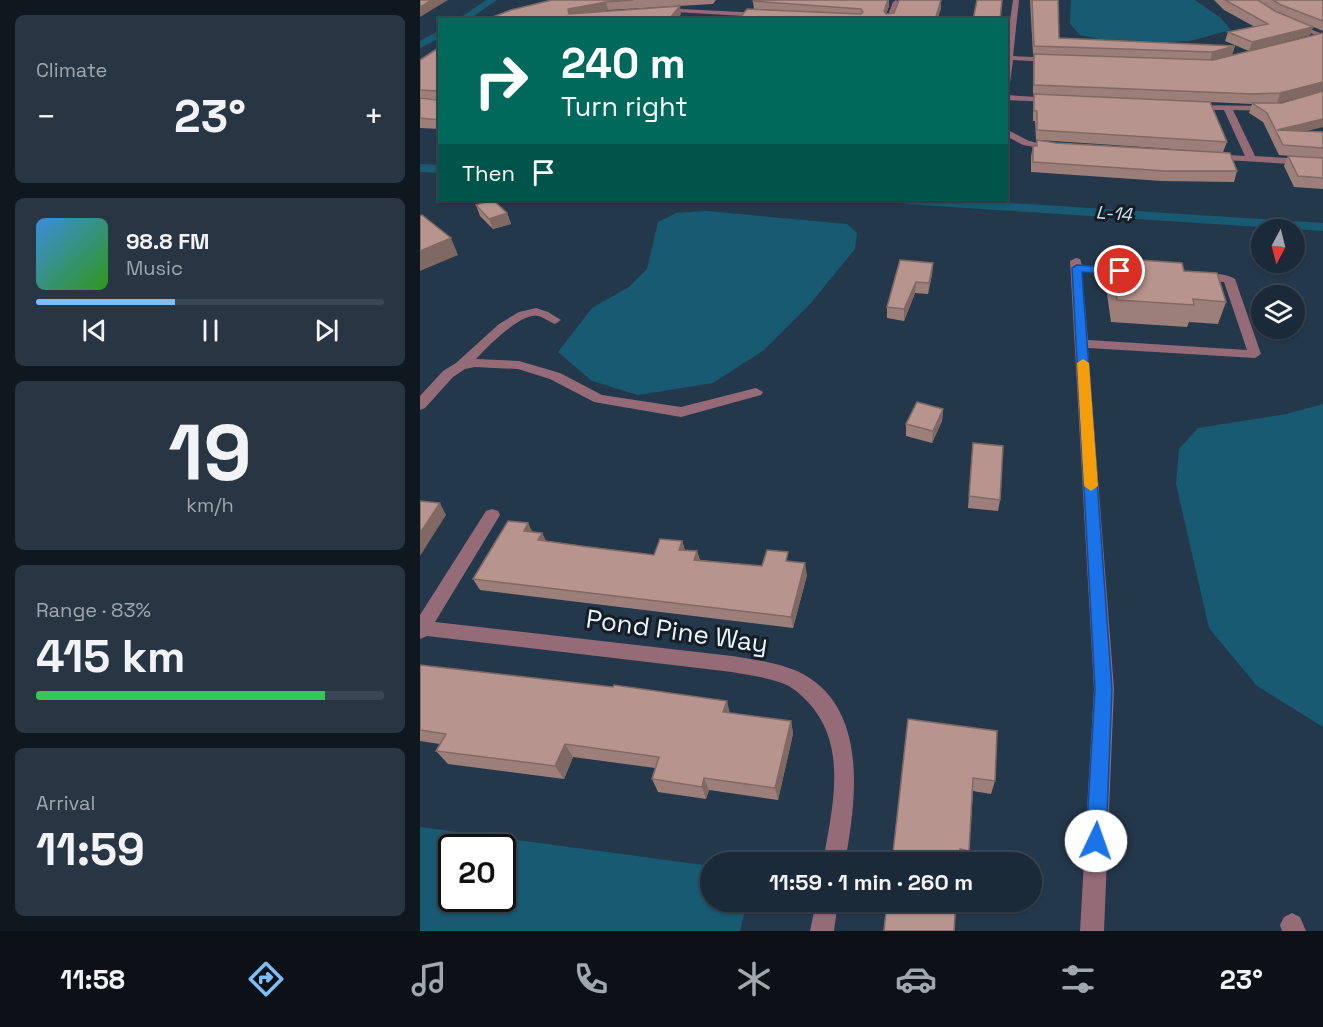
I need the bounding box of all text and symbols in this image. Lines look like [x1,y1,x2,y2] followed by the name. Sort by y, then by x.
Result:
[561,37,686,90] text: 240 m
[462,42,540,120] icon: right
[36,57,107,83] text: Climate
[174,88,246,145] text: 23°
[561,89,688,124] text: Turn right
[36,96,56,138] text: −
[364,96,384,138] text: +
[527,156,560,189] icon: arrive
[462,159,515,187] text: Then
[1095,200,1133,226] water label: L-14
[1251,219,1305,273] north arrow
[1251,219,1305,339] map controls
[126,227,209,255] text: 98.8 FM
[1094,245,1145,296] pin
[1103,254,1136,287] icon: arrive
[126,255,183,281] text: Music
[1251,285,1305,339] button: layers
[78,314,111,347] icon: previous
[194,314,227,347] icon: pause
[310,314,343,347] icon: next
[168,403,252,503] text: 19
[186,492,234,518] text: km/h
[36,597,151,623] text: Range · 83%
[584,601,770,661] street label: Pond Pine Way
[36,628,186,685] text: 415 km
[36,790,95,816] text: Arrival
[1064,809,1128,873] position arrow
[36,821,145,878] text: 11:59
[438,834,516,912] speed limit sign: 20
[769,868,973,896] text: 11:59 · 1 min · 260 m
[245,958,287,1000] icon: directions
[408,958,450,1000] icon: music
[570,958,612,1000] icon: phone
[733,958,775,1000] icon: climate
[895,958,937,1000] icon: car
[1057,958,1099,1000] icon: filters
[60,962,125,997] text: 11:58
[1220,962,1263,997] text: 23°

